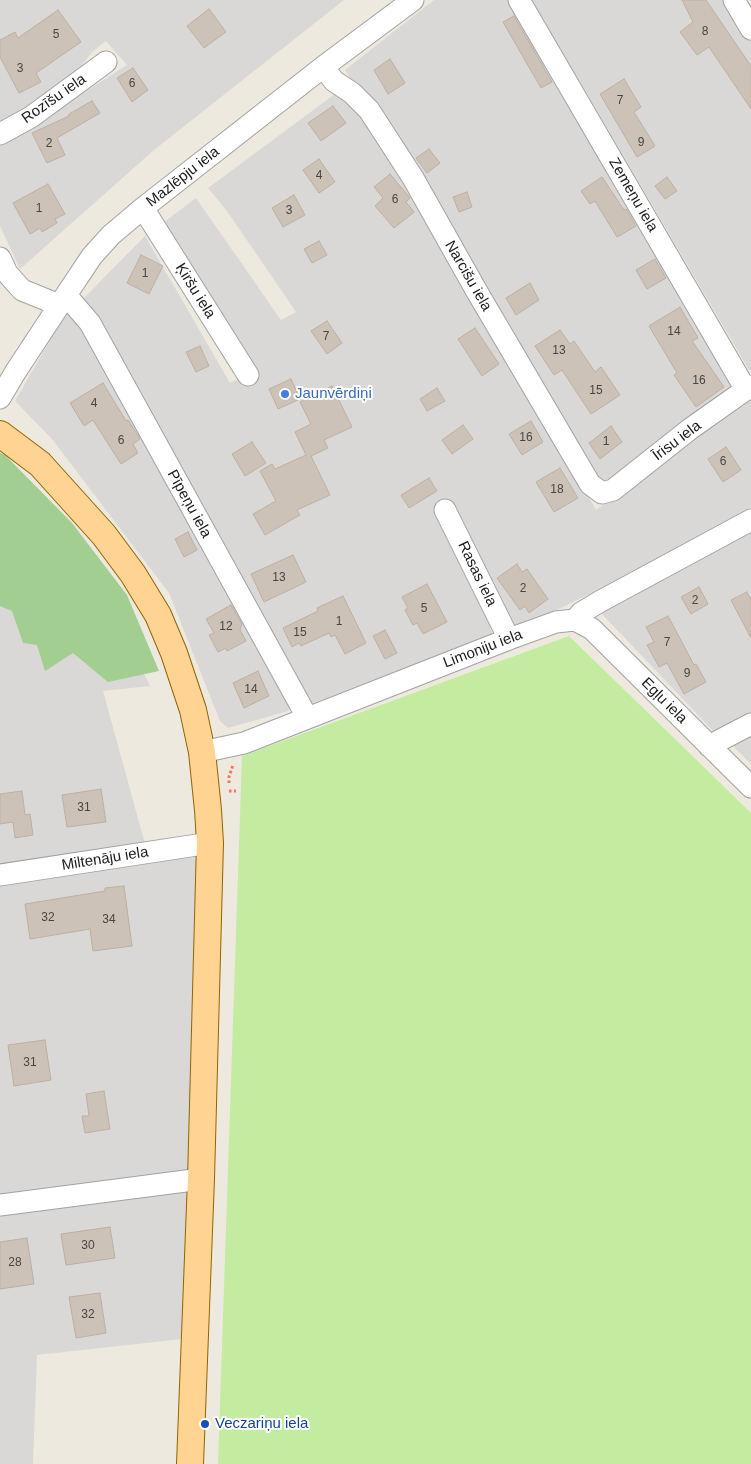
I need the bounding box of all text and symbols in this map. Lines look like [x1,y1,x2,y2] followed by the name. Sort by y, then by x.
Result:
[702,25,708,39] house number: 8
[53,28,59,42] house number: 5
[17,62,23,76] house number: 3
[18,70,90,128] street label: Rozīšu iela
[129,77,135,91] house number: 6
[617,94,623,108] house number: 7
[638,136,644,150] house number: 9
[46,137,52,151] house number: 2
[143,143,223,211] street label: Mazlēpju iela
[605,155,661,235] street label: Zemeņu iela
[316,169,322,183] house number: 4
[392,193,398,207] house number: 6
[36,202,42,216] house number: 1
[286,204,292,218] house number: 3
[441,238,495,314] street label: Narcišu iela
[171,260,219,322] street label: Ķiršu iela
[142,267,148,281] house number: 1
[667,325,681,339] house number: 14
[323,330,329,344] house number: 7
[552,344,566,358] house number: 13
[692,374,706,388] house number: 16
[589,384,603,398] house number: 15
[295,385,372,403] place label: Jaunvērdiņi
[279,388,291,400] marker: Jaunvērdiņi
[91,397,97,411] house number: 4
[649,417,705,465] street label: Īrisu iela
[519,431,533,445] house number: 16
[118,434,124,448] house number: 6
[603,435,609,449] house number: 1
[720,455,726,469] house number: 6
[163,467,215,541] street label: Pīpeņu iela
[550,483,564,497] house number: 18
[454,539,500,609] street label: Rasas iela
[272,571,286,585] house number: 13
[520,582,526,596] house number: 2
[692,594,698,608] house number: 2
[421,602,427,616] house number: 5
[336,615,342,629] house number: 1
[219,620,233,634] house number: 12
[293,626,307,640] house number: 15
[441,626,525,672] street label: Limoniju iela
[664,636,670,650] house number: 7
[684,667,690,681] house number: 9
[637,674,691,728] street label: Egļu iela
[244,683,258,697] house number: 14
[77,801,91,815] house number: 31
[60,843,150,875] street label: Miltenāju iela
[41,911,55,925] house number: 32
[102,913,116,927] house number: 34
[23,1056,37,1070] house number: 31
[81,1239,95,1253] house number: 30
[8,1256,22,1270] house number: 28
[81,1308,95,1322] house number: 32
[215,1415,308,1433] place label: Veczariņu iela
[199,1418,211,1430] marker: Veczariņu iela

